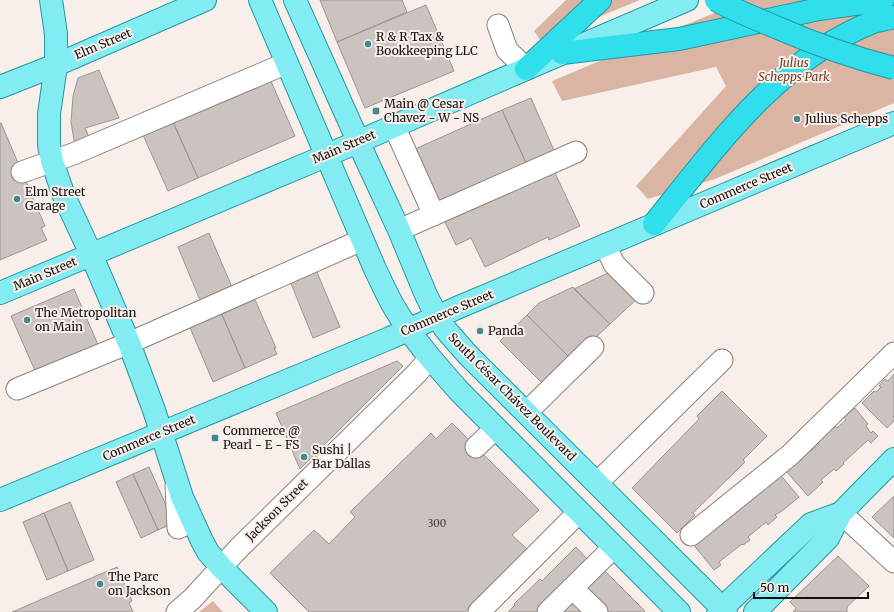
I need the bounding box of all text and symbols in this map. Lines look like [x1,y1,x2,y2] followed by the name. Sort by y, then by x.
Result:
[72,25,134,62] street label: Elm Street
[376,29,478,58] place label: R & R Tax & Bookkeeping LLC
[363,39,373,49] marker: R & R Tax & Bookkeeping LLC
[758,55,830,84] park label: Julius Schepps Park
[384,96,479,125] place label: Main @ Cesar Chavez - W - NS
[371,106,381,116] marker: Main @ Cesar Chavez - W - NS
[804,111,888,126] place label: Julius Schepps
[792,114,802,124] marker: Julius Schepps
[310,126,378,167] street label: Main Street
[697,159,795,212] street label: Commerce Street
[25,184,86,213] place label: Elm Street Garage
[12,194,22,204] marker: Elm Street Garage
[11,253,79,294] street label: Main Street
[398,286,496,339] street label: Commerce Street
[35,305,136,334] place label: The Metropolitan on Main
[22,315,32,325] marker: The Metropolitan on Main
[488,323,524,338] place label: Panda
[475,326,485,336] marker: Panda
[445,330,579,464] street label: South César Chávez Boulevard
[100,411,198,464] street label: Commerce Street
[223,423,300,452] place label: Commerce @ Pearl - E - FS
[210,433,220,443] marker: Commerce @ Pearl - E - FS
[312,442,371,471] place label: Sushi | Bar Dallas
[299,452,309,462] marker: Sushi | Bar Dallas
[242,475,311,545] street label: Jackson Street
[428,517,446,530] house number: 300
[108,569,171,598] place label: The Parc on Jackson
[754,574,868,600] scale bar
[95,579,105,589] marker: The Parc on Jackson
[760,580,789,595] text: 50 m

